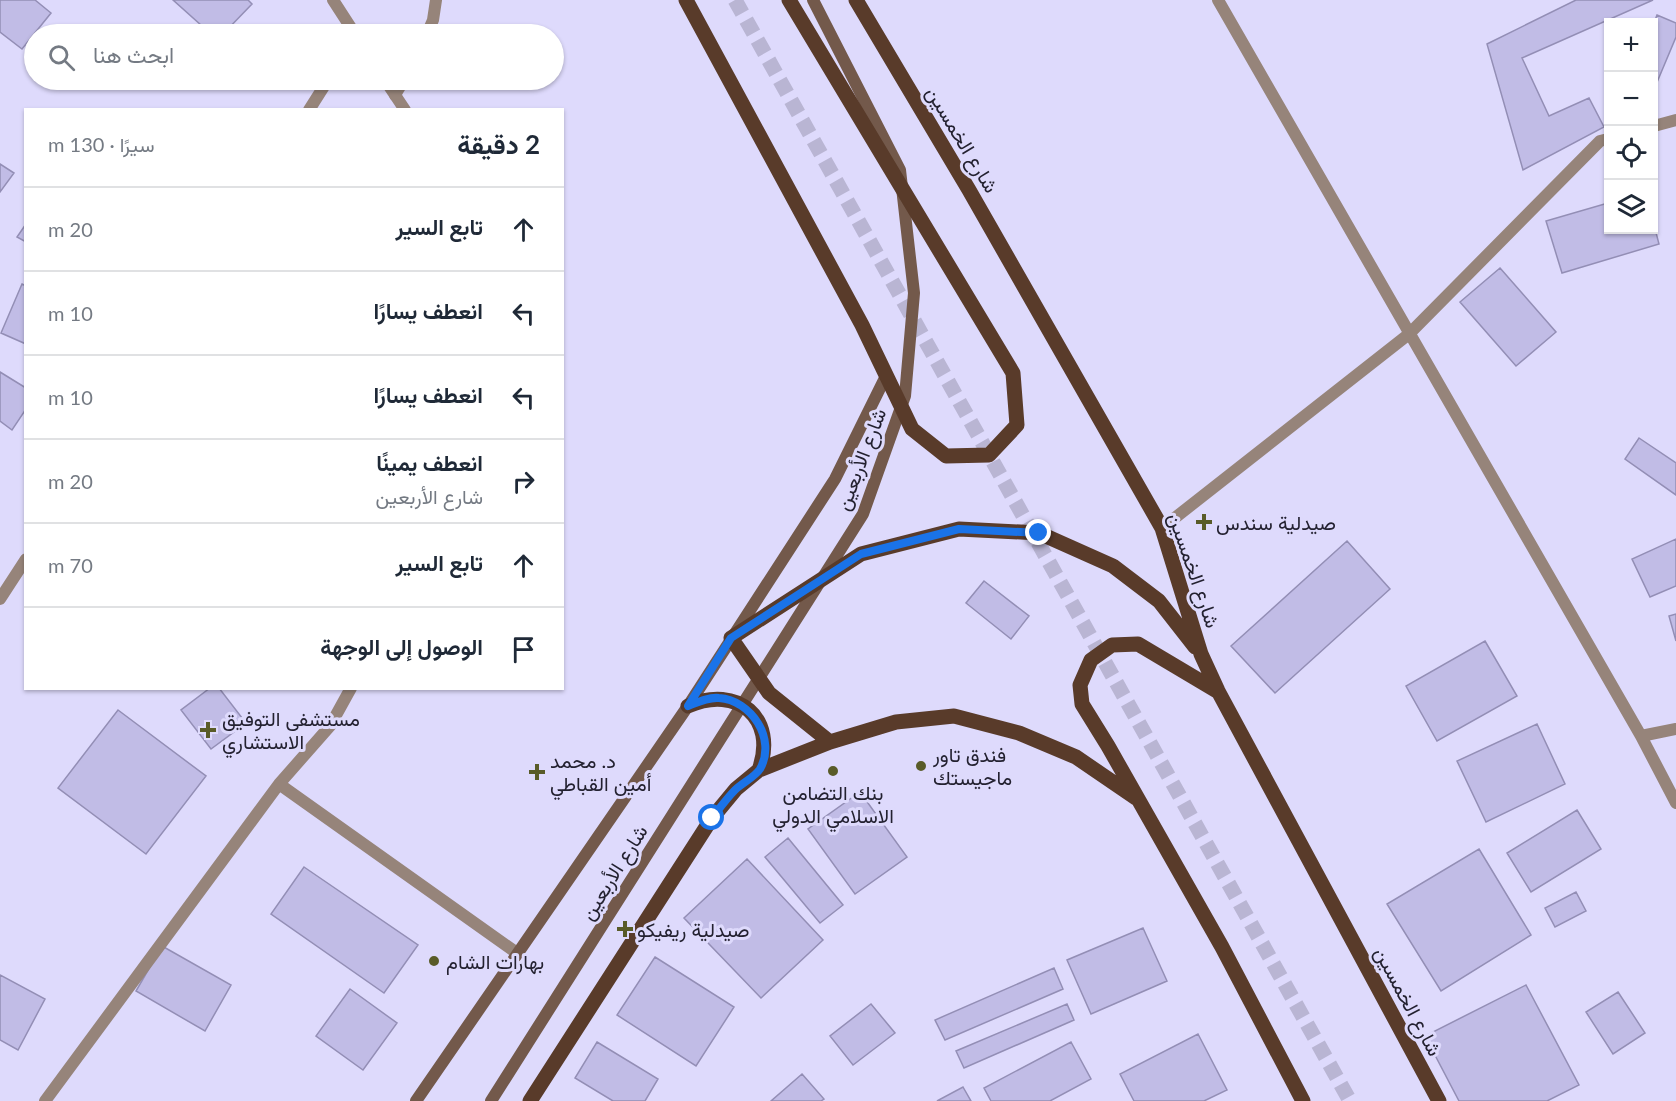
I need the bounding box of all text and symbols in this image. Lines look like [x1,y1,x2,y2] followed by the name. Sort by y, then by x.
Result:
[1604,18,1658,234] map controls
[1604,18,1658,72] button: +
[24,24,564,90] search box
[45,41,78,74] icon: search
[93,41,174,68] text: ابحث هنا
[1604,72,1658,126] button: −
[919,81,1004,198] street label: شارع الخمسين
[1604,126,1658,180] button: locate
[457,128,540,160] text: 2 دقيقة
[48,132,155,156] text: سيرًا · 130 m
[1604,180,1658,234] button: layers
[396,213,483,240] text: تابع السير
[507,213,540,246] icon: ahead
[48,217,93,241] text: 20 m
[374,297,483,324] text: انعطف يسارًا
[507,297,540,330] icon: left
[48,301,93,325] text: 10 m
[374,381,483,408] text: انعطف يسارًا
[507,381,540,414] icon: left
[48,385,93,409] text: 10 m
[830,405,893,515] street label: شارع الأربعين
[376,449,483,476] text: انعطف يمينًا
[507,465,540,498] icon: right
[48,469,93,493] text: 20 m
[376,484,483,508] text: شارع الأربعين
[1161,509,1226,632] street label: شارع الخمسين
[1216,510,1336,535] place label: صيدلية سندس
[1197,515,1211,529] marker: صيدلية سندس
[1025,519,1051,545] route end
[396,549,483,576] text: تابع السير
[507,549,540,582] icon: ahead
[48,553,93,577] text: 70 m
[320,633,483,660] text: الوصول إلى الوجهة
[507,633,540,666] icon: arrive
[222,706,360,759] place label: مستشفى التوفيق الاستشاري
[199,721,217,739] marker: مستشفى التوفيق الاستشاري
[932,742,1012,790] place label: فندق تاور ماجيستك
[550,748,652,801] place label: د. محمد أمين القباطي
[914,759,928,773] marker: فندق تاور ماجيستك
[528,763,546,781] marker: د. محمد أمين القباطي
[826,764,840,778] marker: بنك التضامن الاسلامي الدولي
[772,780,894,833] place label: بنك التضامن الاسلامي الدولي
[698,804,724,830] route start
[574,820,654,925] street label: شارع الأربعين
[637,917,750,943] place label: صيدلية ريفيكو
[618,922,632,936] marker: صيدلية ريفيكو
[1368,942,1448,1061] street label: شارع الخمسين
[446,949,544,975] place label: بهارات الشام
[427,954,441,968] marker: بهارات الشام

